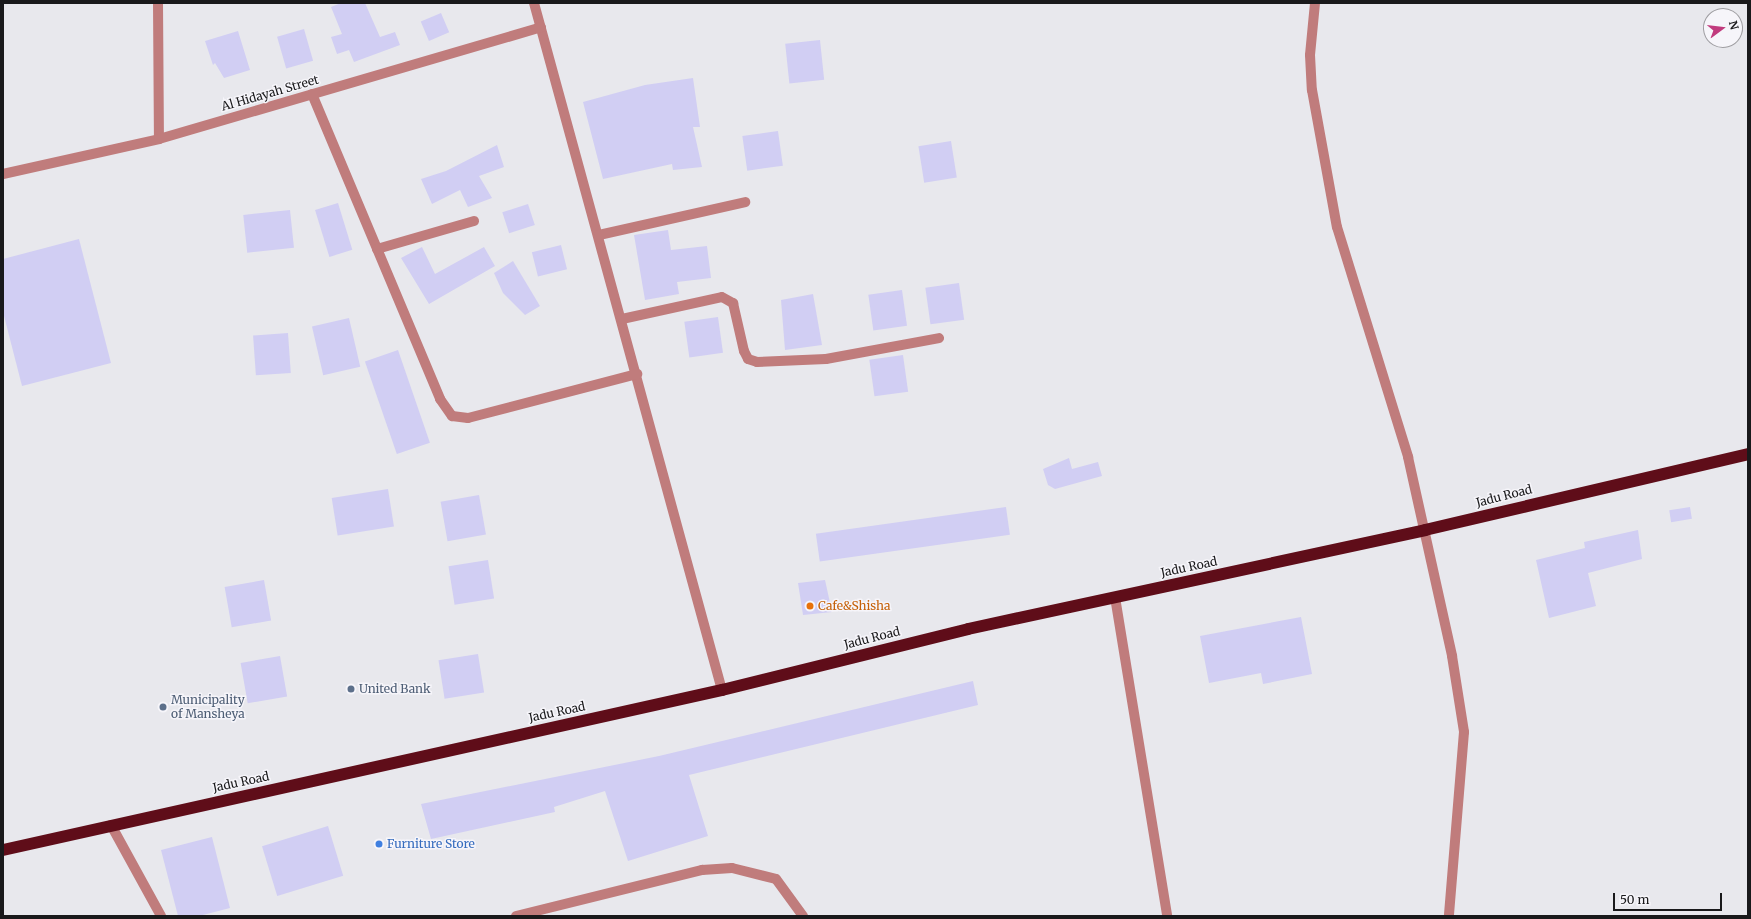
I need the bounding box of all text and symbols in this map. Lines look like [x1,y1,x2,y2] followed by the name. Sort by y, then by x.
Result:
[1703,8,1743,48] north arrow
[1726,19,1742,31] text: N
[220,72,320,114] street label: Al Hidayah Street
[1474,482,1534,510] street label: Jadu Road
[1159,554,1219,580] street label: Jadu Road
[818,599,890,613] place label: Cafe&Shisha
[805,601,815,611] marker: Cafe&Shisha
[842,624,902,652] street label: Jadu Road
[359,682,431,696] place label: United Bank
[346,684,356,694] marker: United Bank
[171,693,245,721] place label: Municipality of Mansheya
[527,699,587,725] street label: Jadu Road
[158,702,168,712] marker: Municipality of Mansheya
[211,769,271,795] street label: Jadu Road
[387,837,475,851] place label: Furniture Store
[374,839,384,849] marker: Furniture Store
[1615,885,1724,911] scale bar
[1620,892,1649,907] text: 50 m

